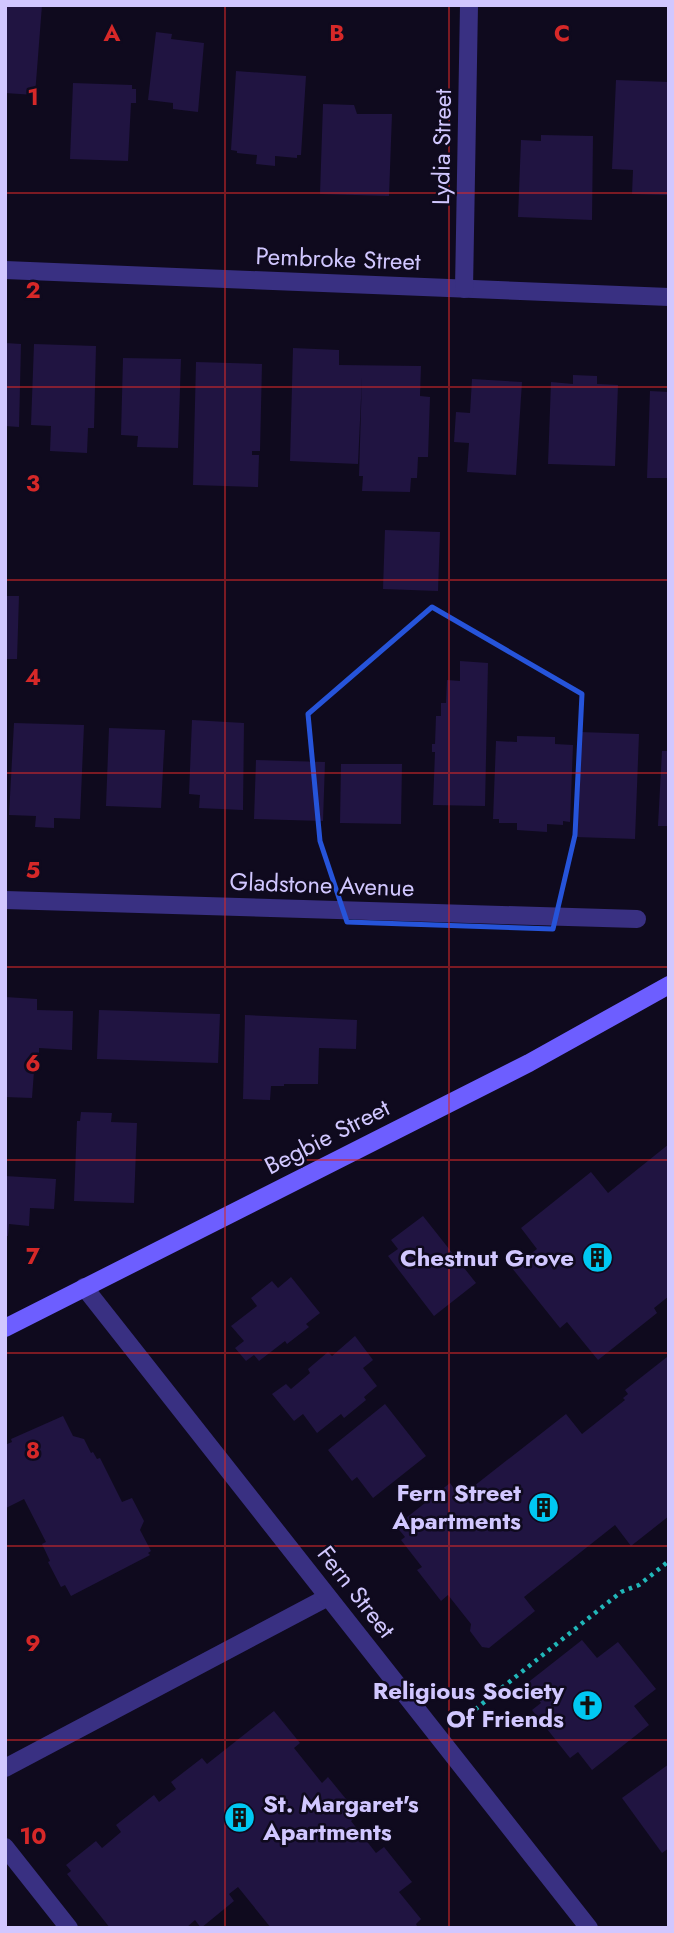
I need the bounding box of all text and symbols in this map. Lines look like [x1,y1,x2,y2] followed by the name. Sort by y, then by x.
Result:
[103,16,121,50] text: A
[329,16,345,50] text: B
[554,16,570,50] text: C
[27,80,39,114] text: 1
[423,88,460,205] street label: Lydia Street
[255,238,421,279] street label: Pembroke Street
[25,273,41,307] text: 2
[26,466,40,500] text: 3
[25,660,41,694] text: 4
[26,853,40,887] text: 5
[229,864,415,905] street label: Gladstone Avenue
[25,1046,41,1080] text: 6
[258,1090,396,1183] street label: Begbie Street
[26,1239,40,1273] text: 7
[400,1240,574,1275] place label: Chestnut Grove
[580,1241,614,1275] building icon: Chestnut Grove
[26,1433,40,1467] text: 8
[391,1475,521,1538] place label: Fern Street Apartments
[527,1490,561,1524] building icon: Fern Street Apartments
[309,1538,404,1646] street label: Fern Street
[25,1626,41,1660] text: 9
[373,1673,564,1736] place label: Religious Society Of Friends
[570,1688,604,1722] church icon: Religious Society Of Friends
[262,1786,419,1849] place label: St. Margaret's Apartments
[223,1801,257,1835] building icon: St. Margaret's Apartments
[20,1819,46,1853] text: 10

